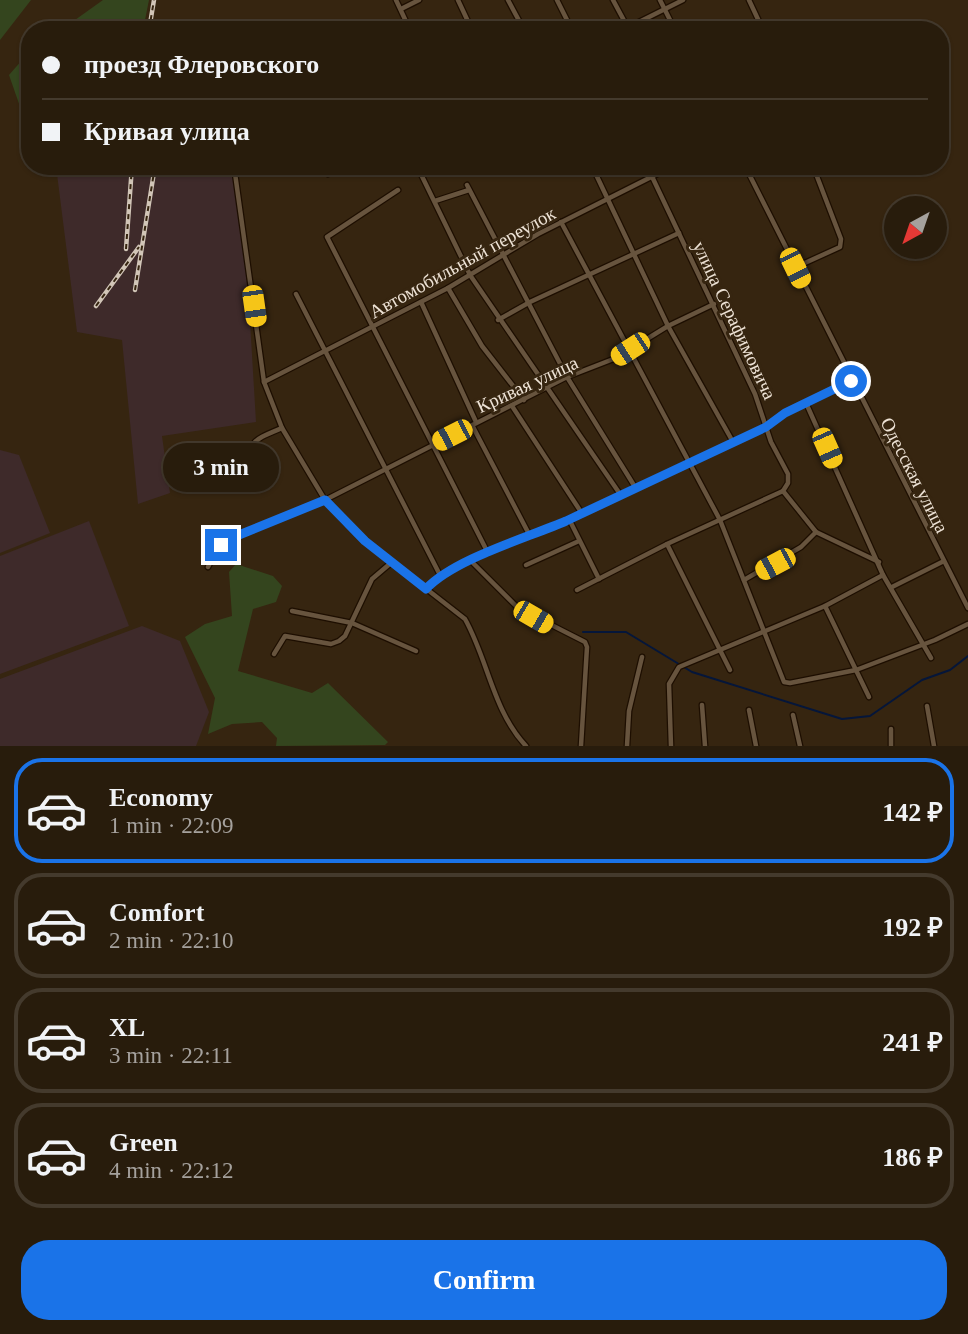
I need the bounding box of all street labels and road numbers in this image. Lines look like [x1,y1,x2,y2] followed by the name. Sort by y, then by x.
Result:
[365,202,560,322] street label: Автомобильный переулок
[689,238,781,403] street label: улица Серафимовича
[473,351,582,417] street label: Кривая улица
[876,414,953,537] street label: Одесская улица

